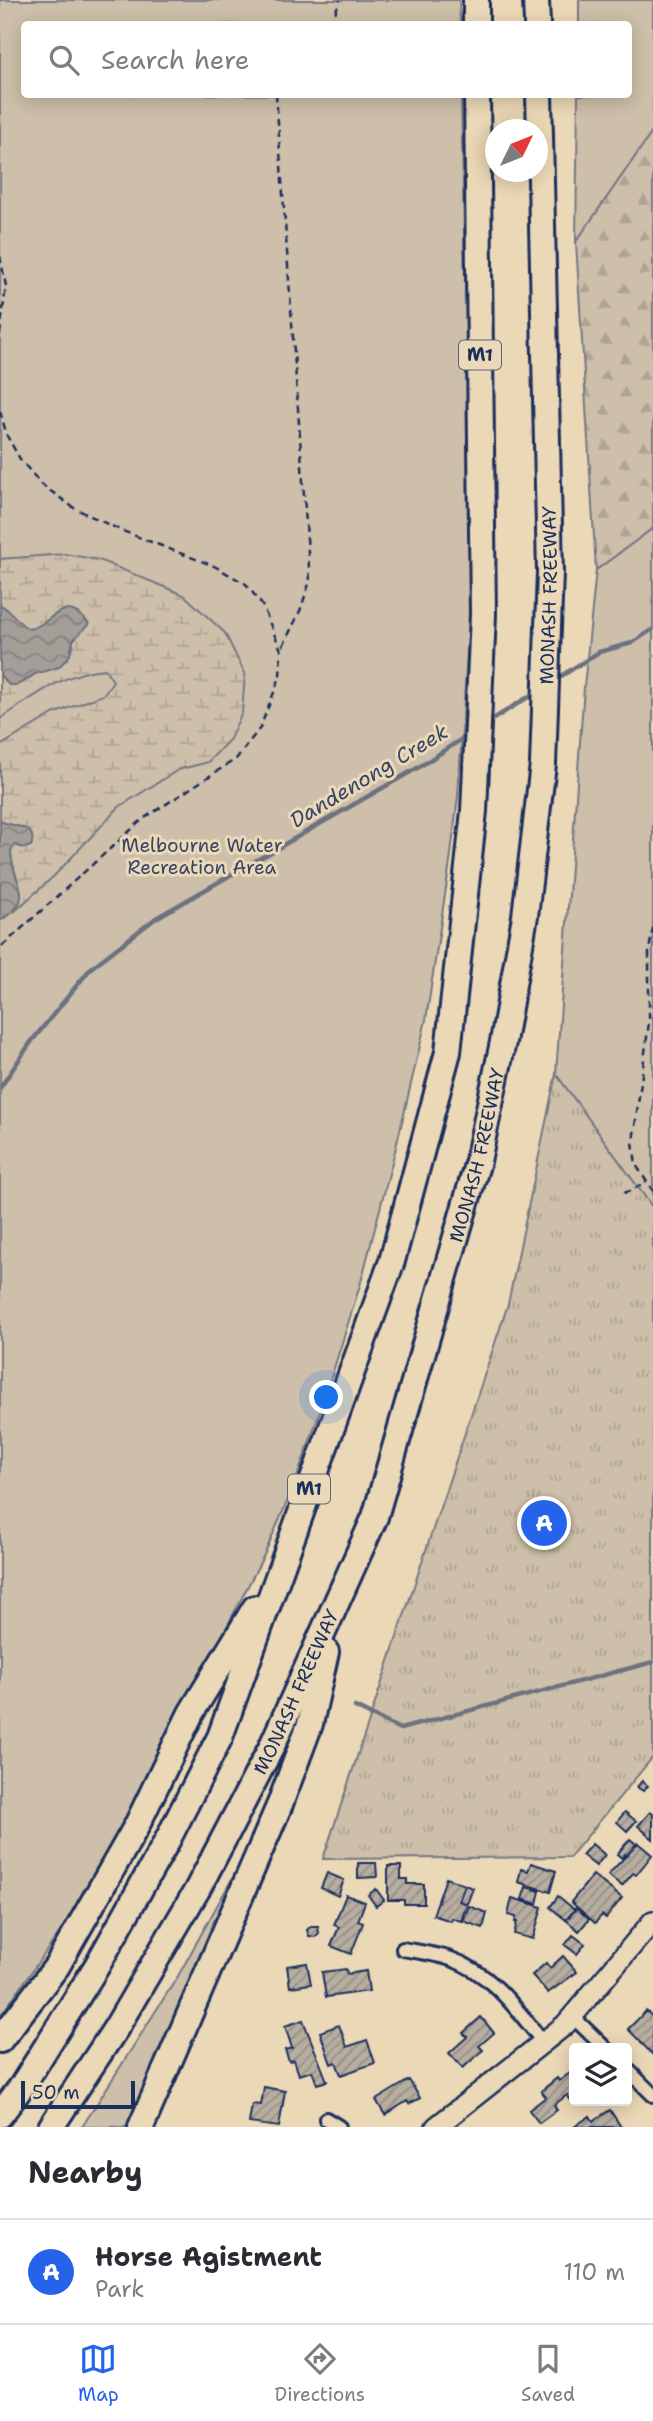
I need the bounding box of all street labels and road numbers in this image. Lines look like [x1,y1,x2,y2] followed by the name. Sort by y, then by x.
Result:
[459,340,501,370] road number: M1
[534,505,563,685] street label: MONASH FREEWAY
[443,1065,510,1245] street label: MONASH FREEWAY
[288,1474,330,1504] road number: M1
[247,1605,345,1779] street label: MONASH FREEWAY

